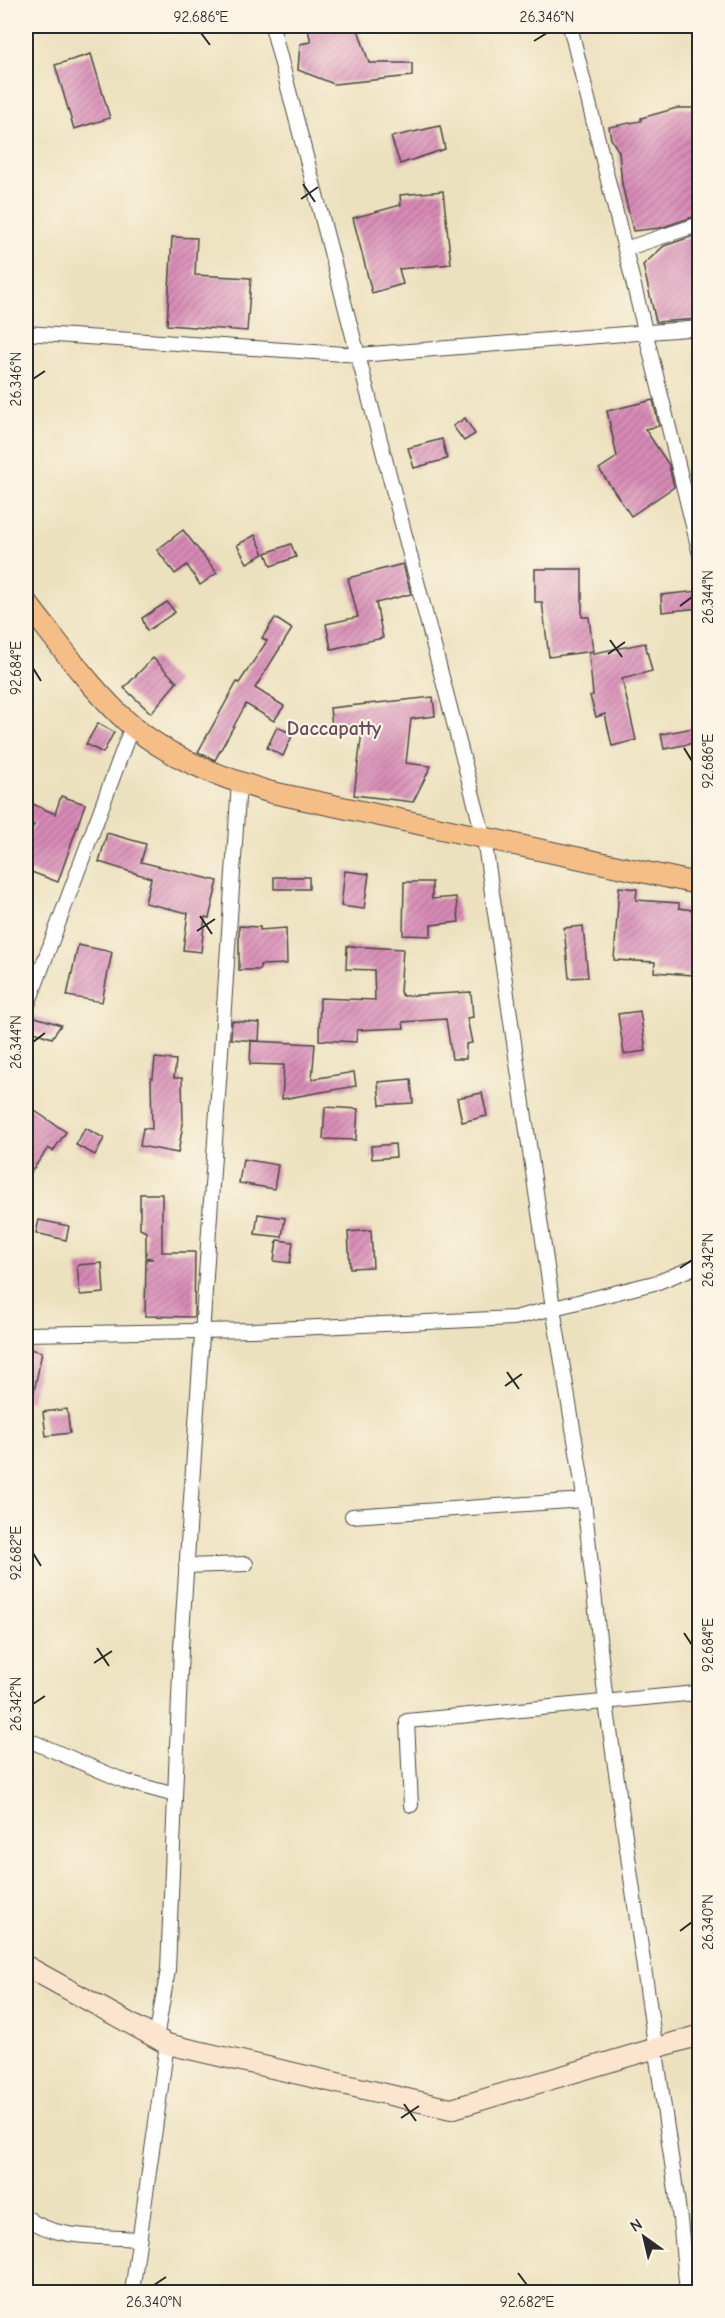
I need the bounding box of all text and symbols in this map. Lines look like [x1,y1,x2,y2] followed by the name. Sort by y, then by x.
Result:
[174,8,228,26] text: 92.686°E
[520,8,574,26] text: 26.346°N
[7,352,25,406] text: 26.346°N
[699,570,717,624] text: 26.344°N
[7,641,25,695] text: 92.684°E
[287,717,382,740] district label: Daccapatty
[699,734,717,788] text: 92.686°E
[7,1015,25,1069] text: 26.344°N
[699,1233,717,1287] text: 26.342°N
[7,1526,25,1580] text: 92.682°E
[699,1618,717,1672] text: 92.684°E
[7,1677,25,1731] text: 26.342°N
[699,1894,717,1950] text: 26.340°N
[614,2207,674,2267] north arrow
[627,2215,646,2236] text: N
[126,2293,182,2311] text: 26.340°N
[500,2293,554,2311] text: 92.682°E

